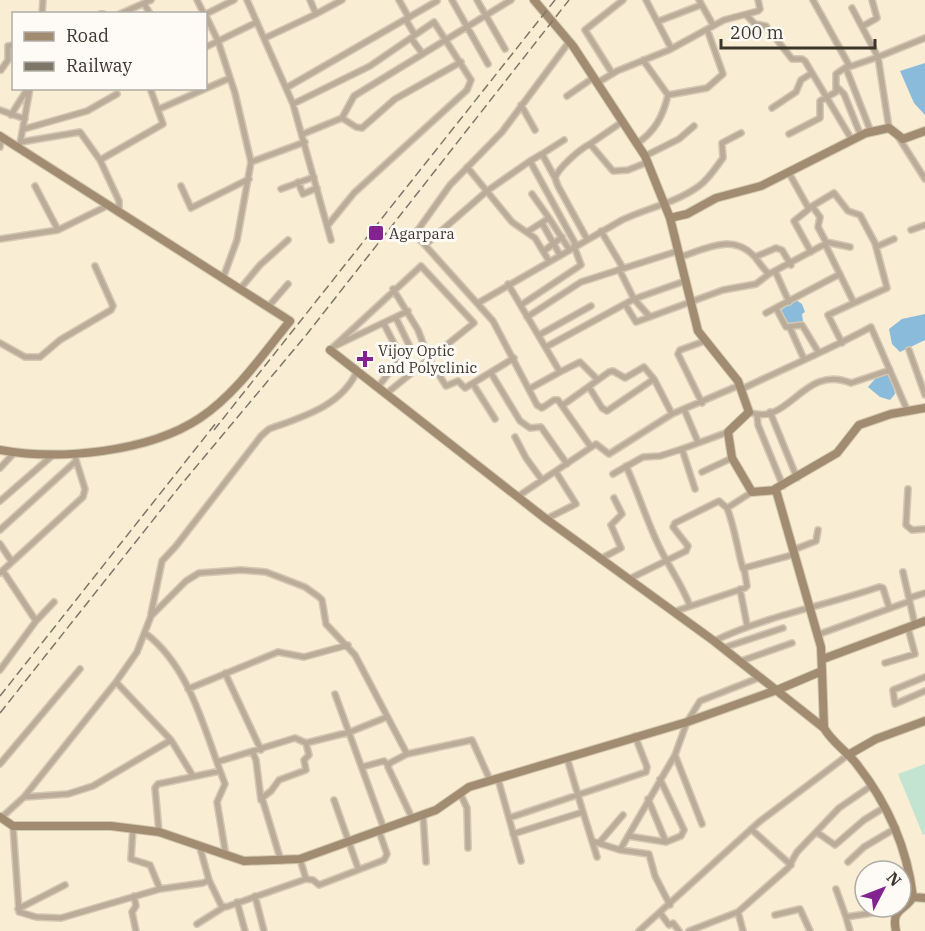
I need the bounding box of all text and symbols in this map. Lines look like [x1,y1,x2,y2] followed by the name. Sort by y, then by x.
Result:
[12,12,207,90] legend
[721,12,876,50] scale bar
[730,21,784,44] text: 200 m
[66,24,109,47] text: Road
[66,54,132,77] text: Railway
[367,224,385,242] marker: Agarpara
[389,224,455,243] place label: Agarpara
[378,341,478,377] place label: Vijoy Optic and Polyclinic
[356,350,374,368] marker: Vijoy Optic and Polyclinic
[853,859,913,919] north arrow
[882,868,906,890] text: N

